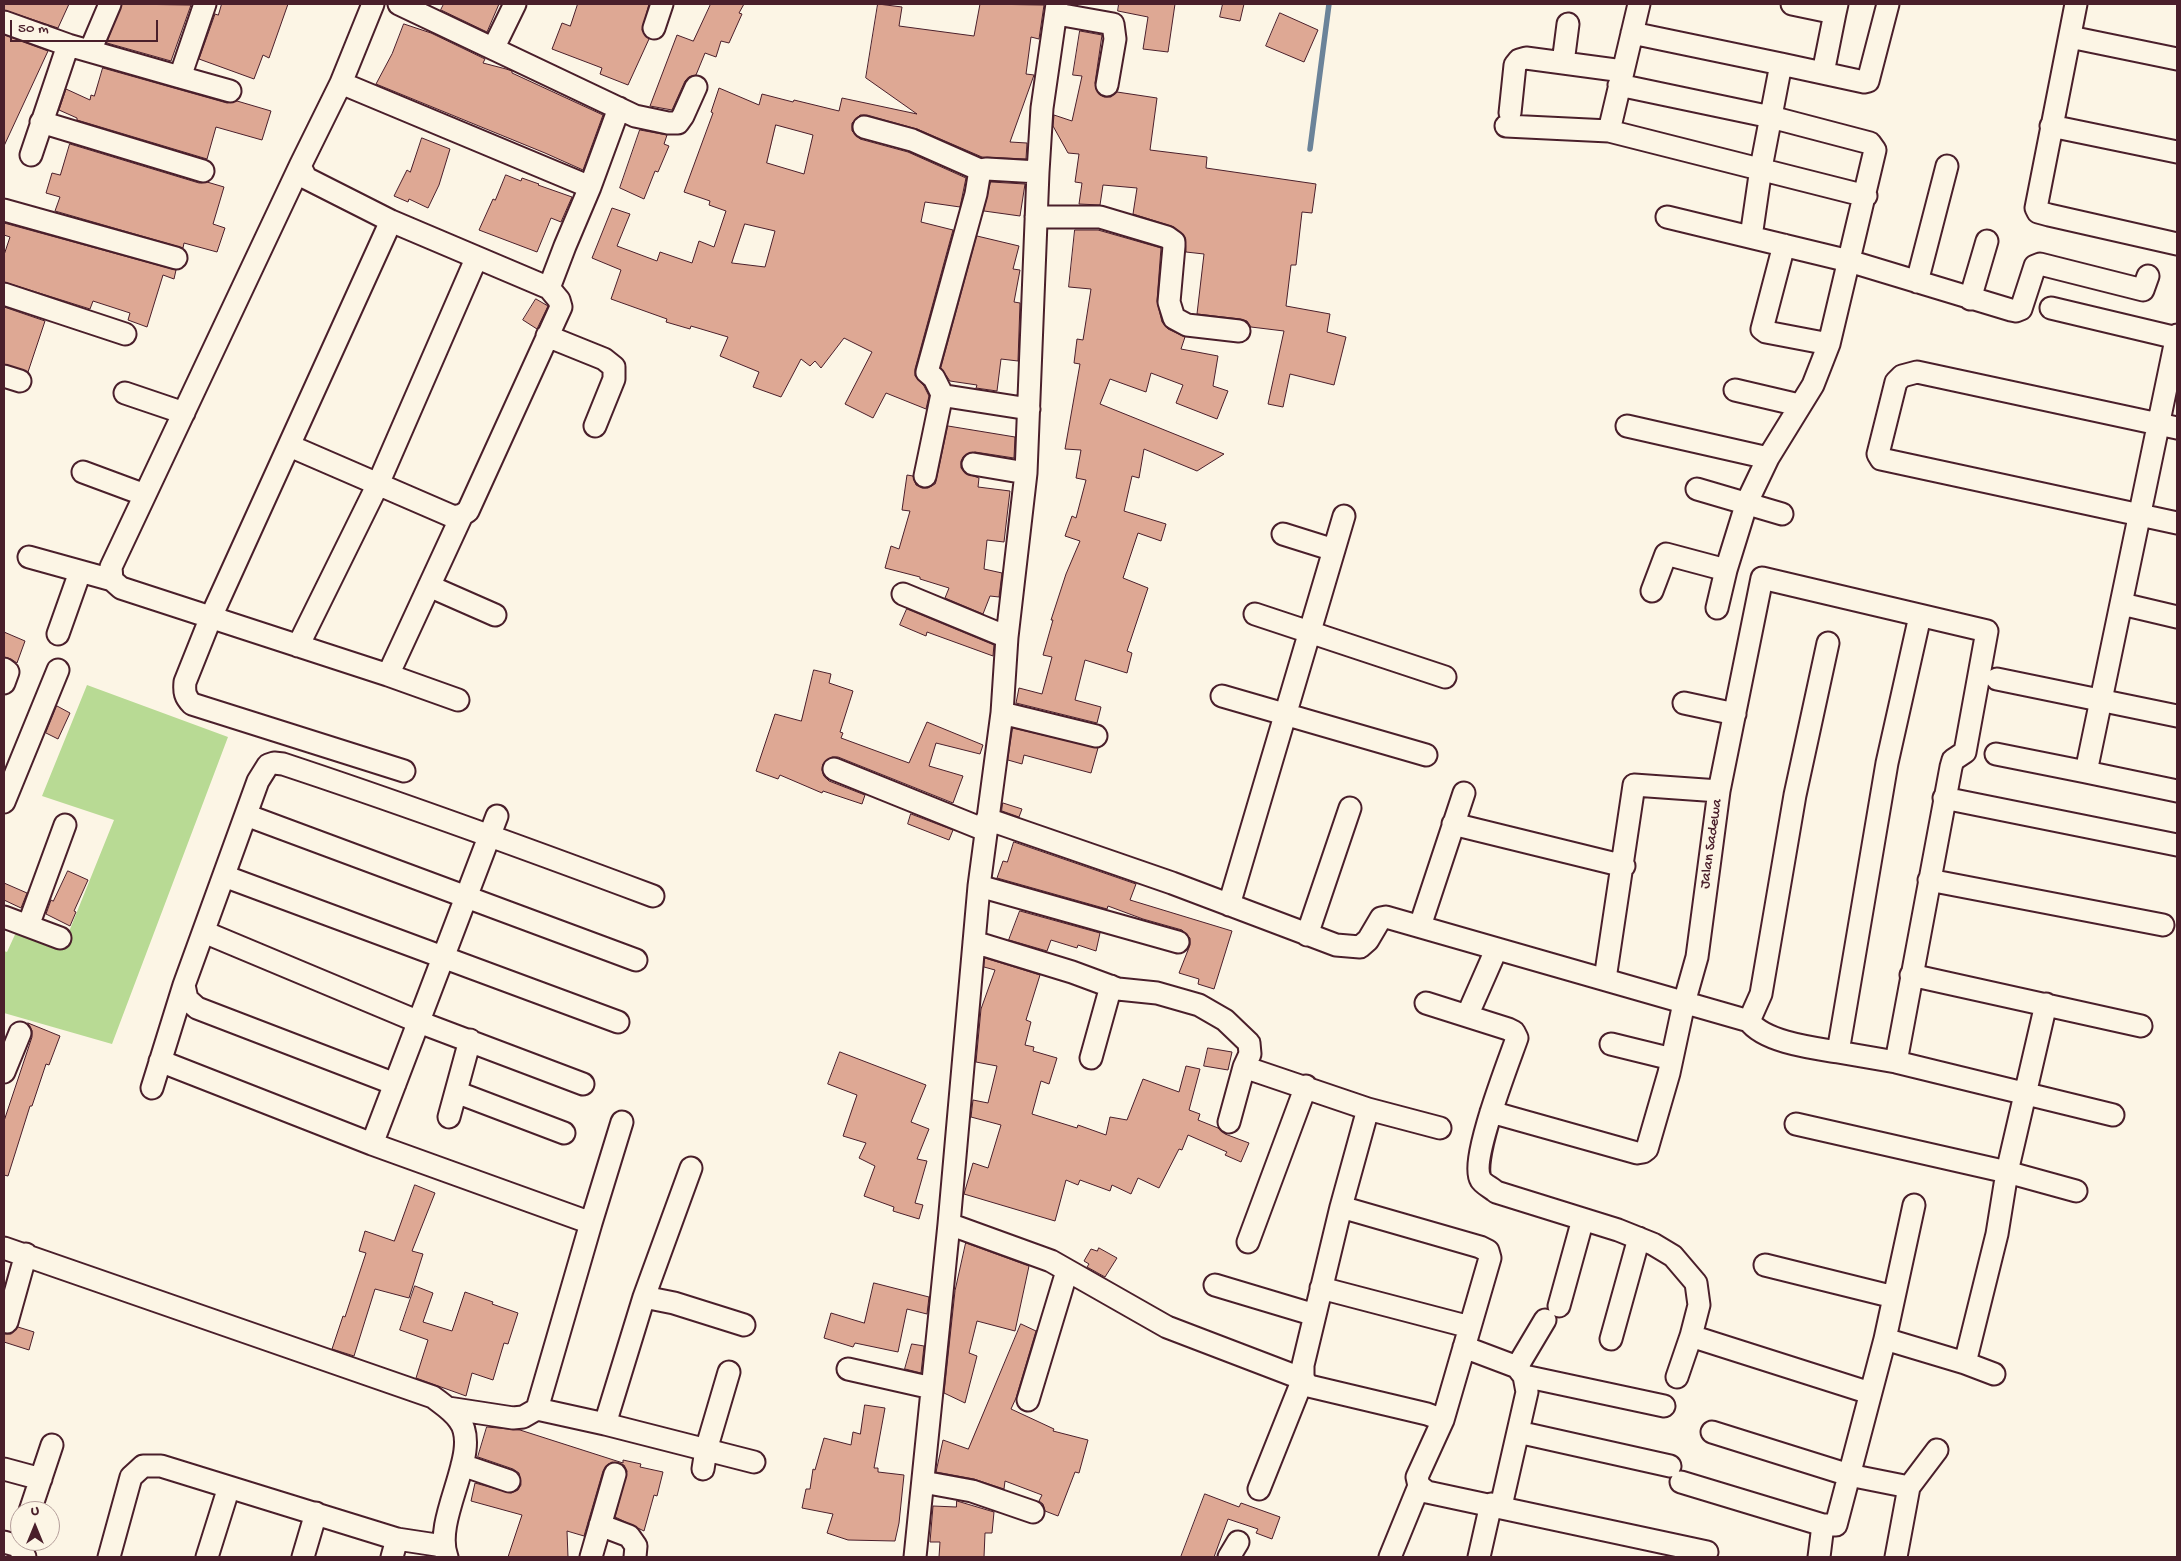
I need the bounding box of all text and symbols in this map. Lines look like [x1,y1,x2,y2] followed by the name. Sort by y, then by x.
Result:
[12,10,160,42] scale bar
[18,20,49,38] text: 50 m
[1697,798,1727,890] street label: Jalan Sadewa
[10,1501,60,1551] north arrow
[31,1503,39,1520] text: U

